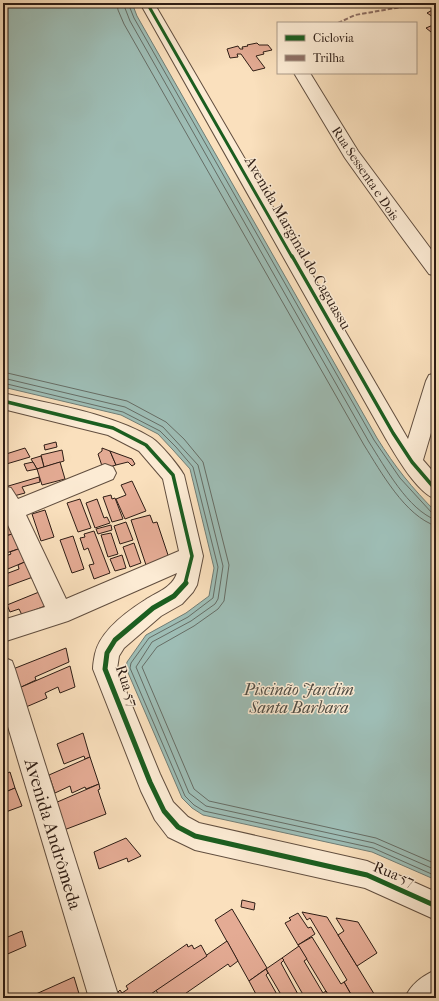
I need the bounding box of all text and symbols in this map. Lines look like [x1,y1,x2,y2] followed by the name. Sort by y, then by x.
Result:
[277,22,417,74] legend
[313,31,354,45] text: Ciclovia
[313,51,345,65] text: Trilha
[329,124,403,223] street label: Rua Sessenta e Dois
[240,152,355,333] street label: Avenida Marginal do Caguassu
[112,663,142,709] street label: Rua 57
[243,680,354,717] water label: Piscinão Jardim Santa Barbara
[19,755,86,913] street label: Avenida Andrômeda
[371,858,417,890] street label: Rua 57

